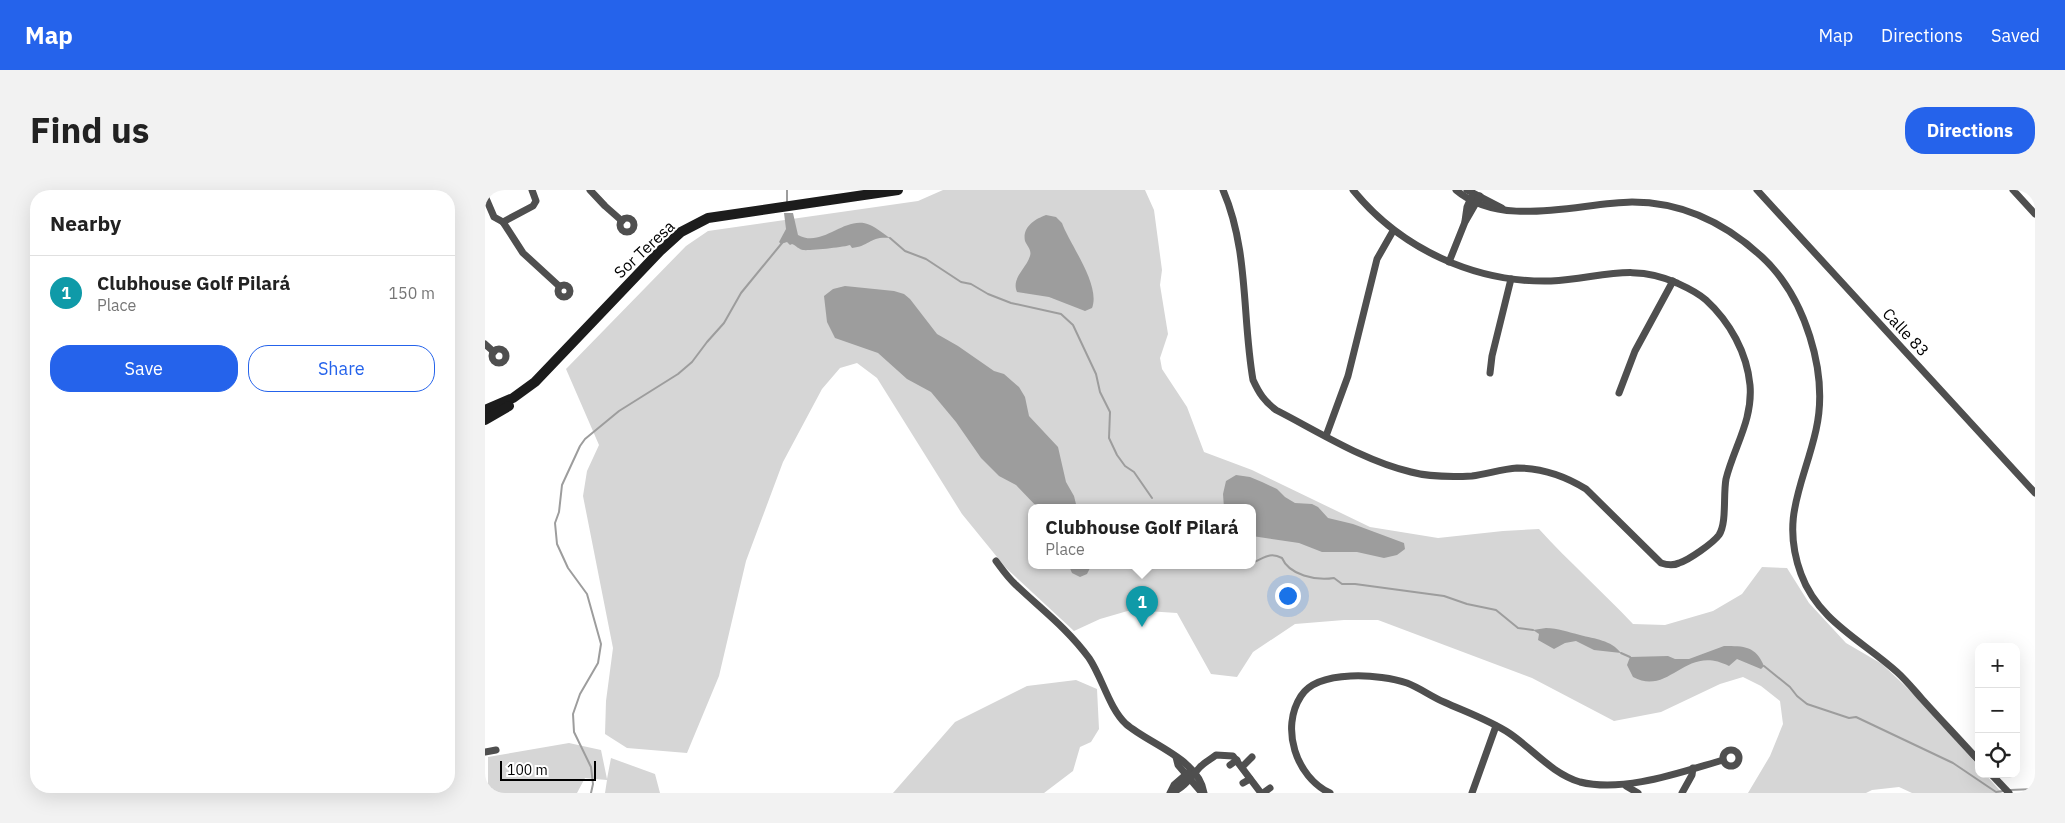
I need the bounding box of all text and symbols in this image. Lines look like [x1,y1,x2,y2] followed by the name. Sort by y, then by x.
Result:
[25,19,73,51] text: Map
[1818,24,1853,47] text: Map
[1881,24,1963,47] text: Directions
[1991,24,2040,47] text: Saved
[30,107,149,153] text: Find us
[1905,107,2035,154] button: Directions
[50,209,121,237] text: Nearby
[609,216,679,282] street label: Sor Teresa
[97,271,290,295] text: Clubhouse Golf Pilará
[61,283,71,303] text: 1
[388,283,435,303] text: 150 m
[97,295,136,315] text: Place
[1879,304,1933,360] street label: Calle 83
[50,345,238,392] button: Save
[248,345,435,392] button: Share
[1028,504,1256,569] popup
[1045,515,1239,539] text: Clubhouse Golf Pilará
[1045,539,1085,559] text: Place
[1275,583,1301,609] your location
[1126,586,1158,627] pin: 1
[1975,643,2020,778] map controls
[1975,643,2020,688] button: +
[1975,688,2020,733] button: −
[1975,733,2020,778] button: locate
[500,758,596,781] scale bar
[507,761,548,779] text: 100 m

